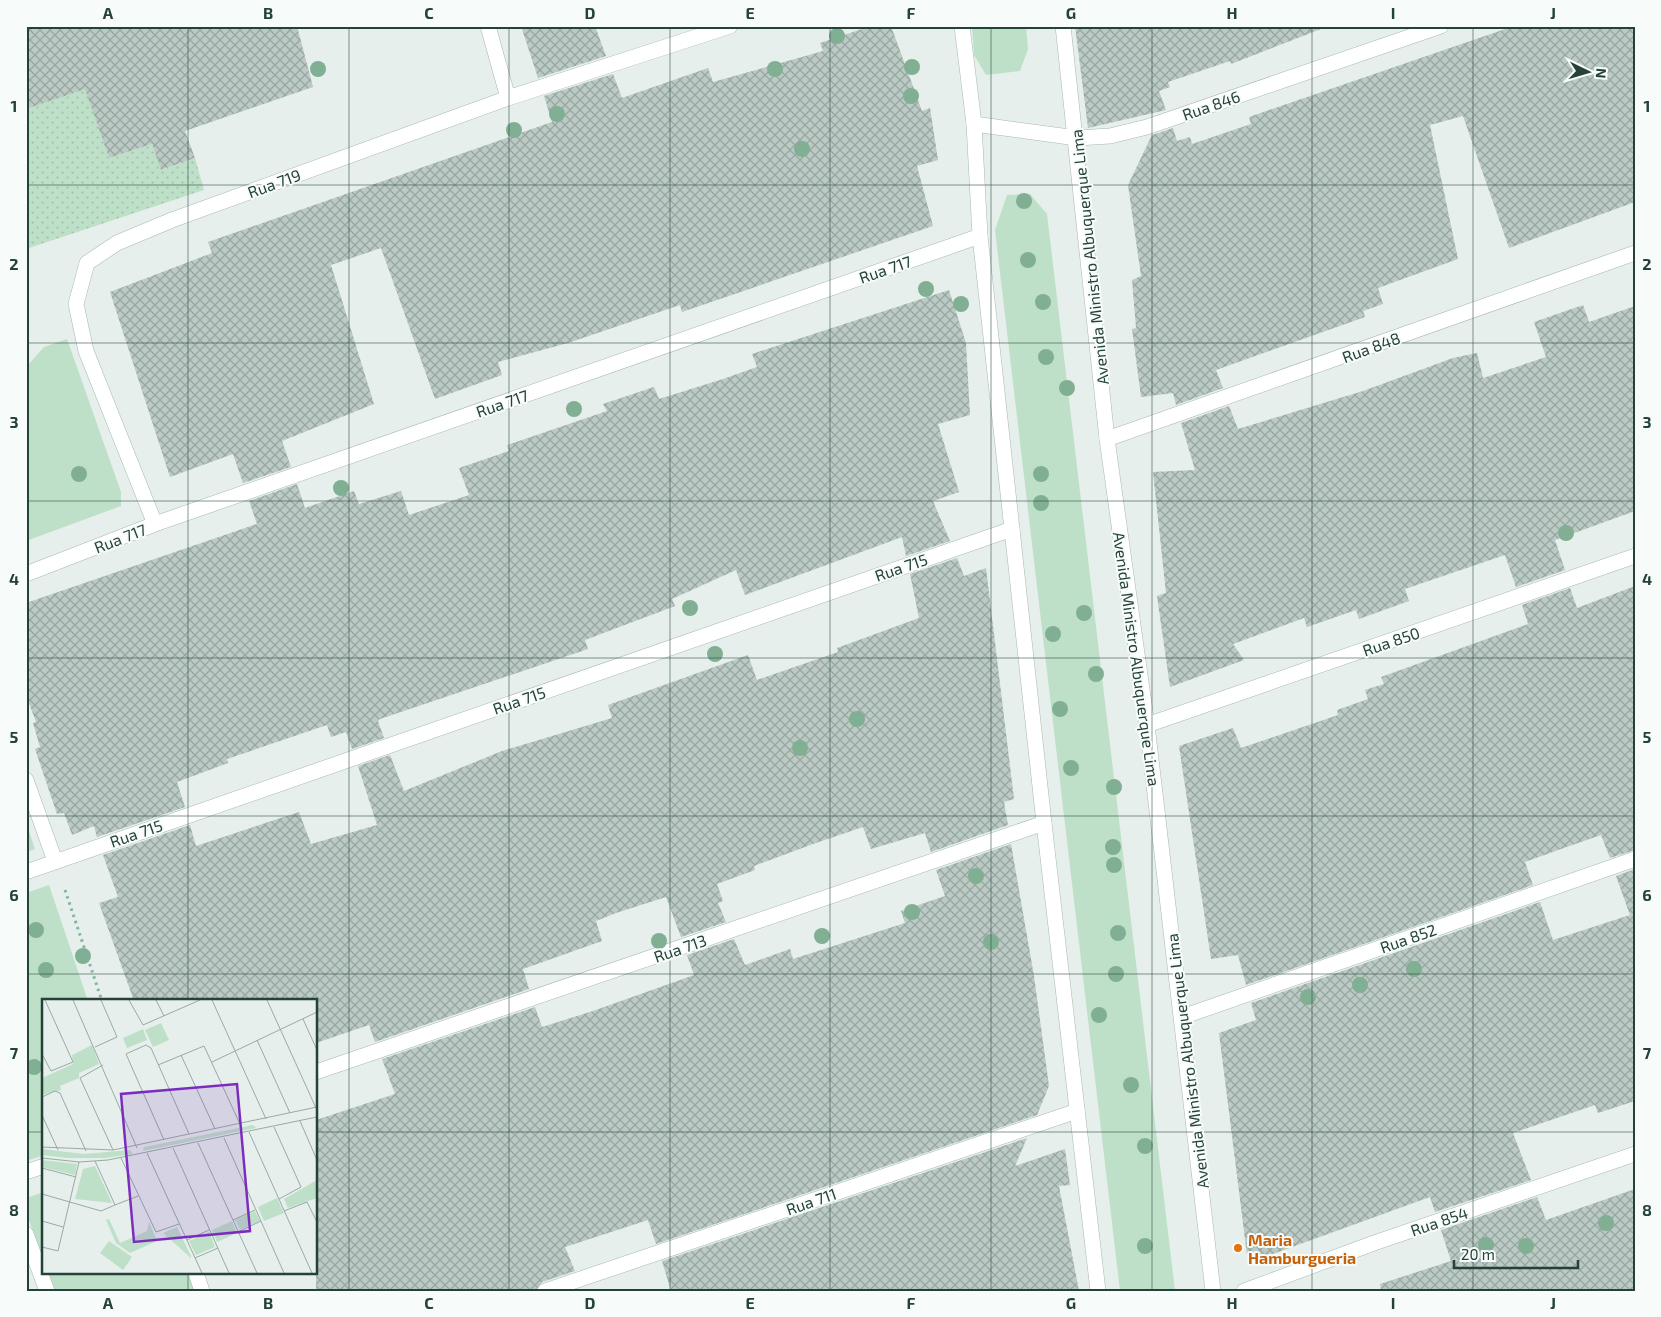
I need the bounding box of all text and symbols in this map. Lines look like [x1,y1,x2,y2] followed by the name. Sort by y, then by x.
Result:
[103,3,114,22] text: A
[263,3,273,22] text: B
[424,3,434,22] text: C
[585,3,596,22] text: D
[745,3,755,22] text: E
[907,3,916,22] text: F
[1066,3,1076,22] text: G
[1226,3,1238,22] text: H
[1391,3,1395,22] text: I
[1550,3,1556,22] text: J
[1564,48,1614,98] north arrow
[1593,67,1610,79] text: N
[1180,86,1242,124] street label: Rua 846
[11,96,17,115] text: 1
[1644,96,1650,115] text: 1
[1066,128,1112,386] street label: Avenida Ministro Albuquerque Lima
[245,165,303,201] street label: Rua 719
[856,251,914,287] street label: Rua 717
[9,254,19,273] text: 2
[1642,254,1652,273] text: 2
[1339,328,1403,366] street label: Rua 848
[473,385,531,421] street label: Rua 717
[9,412,19,431] text: 3
[1642,412,1652,431] text: 3
[91,519,149,557] street label: Rua 717
[1110,531,1164,787] street label: Avenida Ministro Albuquerque Lima
[872,549,930,585] street label: Rua 715
[9,569,19,588] text: 4
[1642,569,1652,588] text: 4
[1360,622,1422,660] street label: Rua 850
[490,682,548,718] street label: Rua 715
[10,727,19,746] text: 5
[1643,727,1652,746] text: 5
[107,815,165,851] street label: Rua 715
[9,885,19,904] text: 6
[1642,885,1652,904] text: 6
[1377,919,1439,957] street label: Rua 852
[651,930,709,966] street label: Rua 713
[1162,932,1212,1190] street label: Avenida Ministro Albuquerque Lima
[42,999,318,1274] inset map
[10,1043,19,1062] text: 7
[1643,1043,1652,1062] text: 7
[783,1184,839,1218] street label: Rua 711
[9,1200,19,1219] text: 8
[1642,1200,1652,1219] text: 8
[1408,1202,1470,1240] street label: Rua 854
[1248,1230,1356,1267] place label: Maria Hamburgueria
[1454,1237,1577,1269] scale bar
[1232,1242,1244,1254] marker: Maria Hamburgueria
[1461,1245,1495,1263] text: 20 m
[103,1293,114,1312] text: A
[263,1293,273,1312] text: B
[424,1293,434,1312] text: C
[585,1293,596,1312] text: D
[745,1293,755,1312] text: E
[907,1293,916,1312] text: F
[1066,1293,1076,1312] text: G
[1226,1293,1238,1312] text: H
[1391,1293,1395,1312] text: I
[1550,1293,1556,1312] text: J

